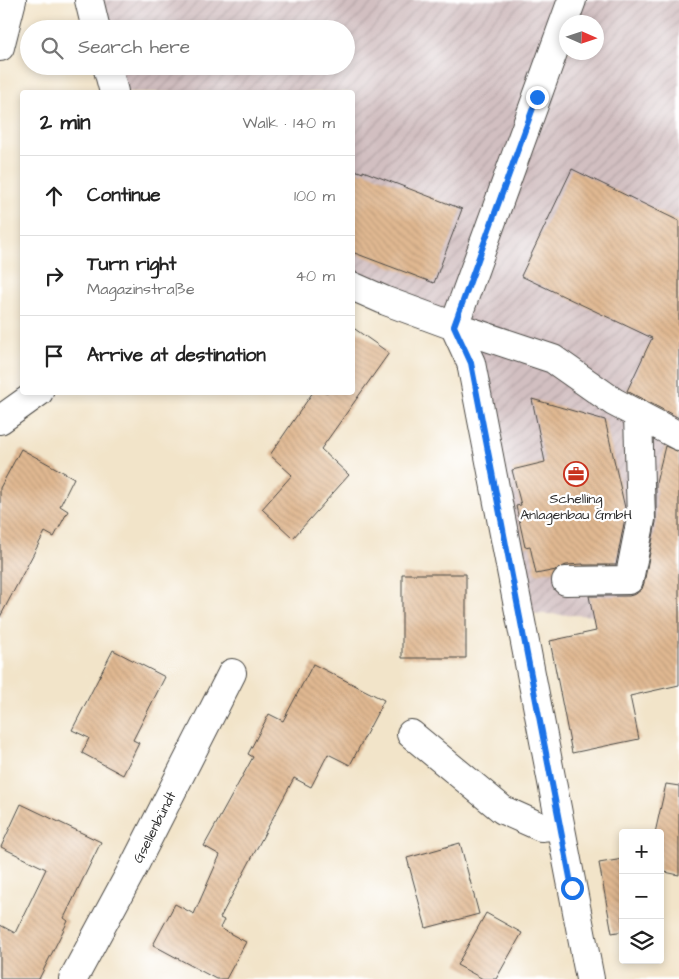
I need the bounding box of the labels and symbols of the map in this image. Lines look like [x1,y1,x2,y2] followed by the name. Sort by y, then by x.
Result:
[559,15,604,60] north arrow
[526,86,549,109] route end
[563,461,589,487] office icon: Schelling Anlagenbau GmbH
[520,489,632,525] place label: Schelling Anlagenbau GmbH
[128,788,182,867] street label: Gsellenbündt
[561,877,584,900] route start

